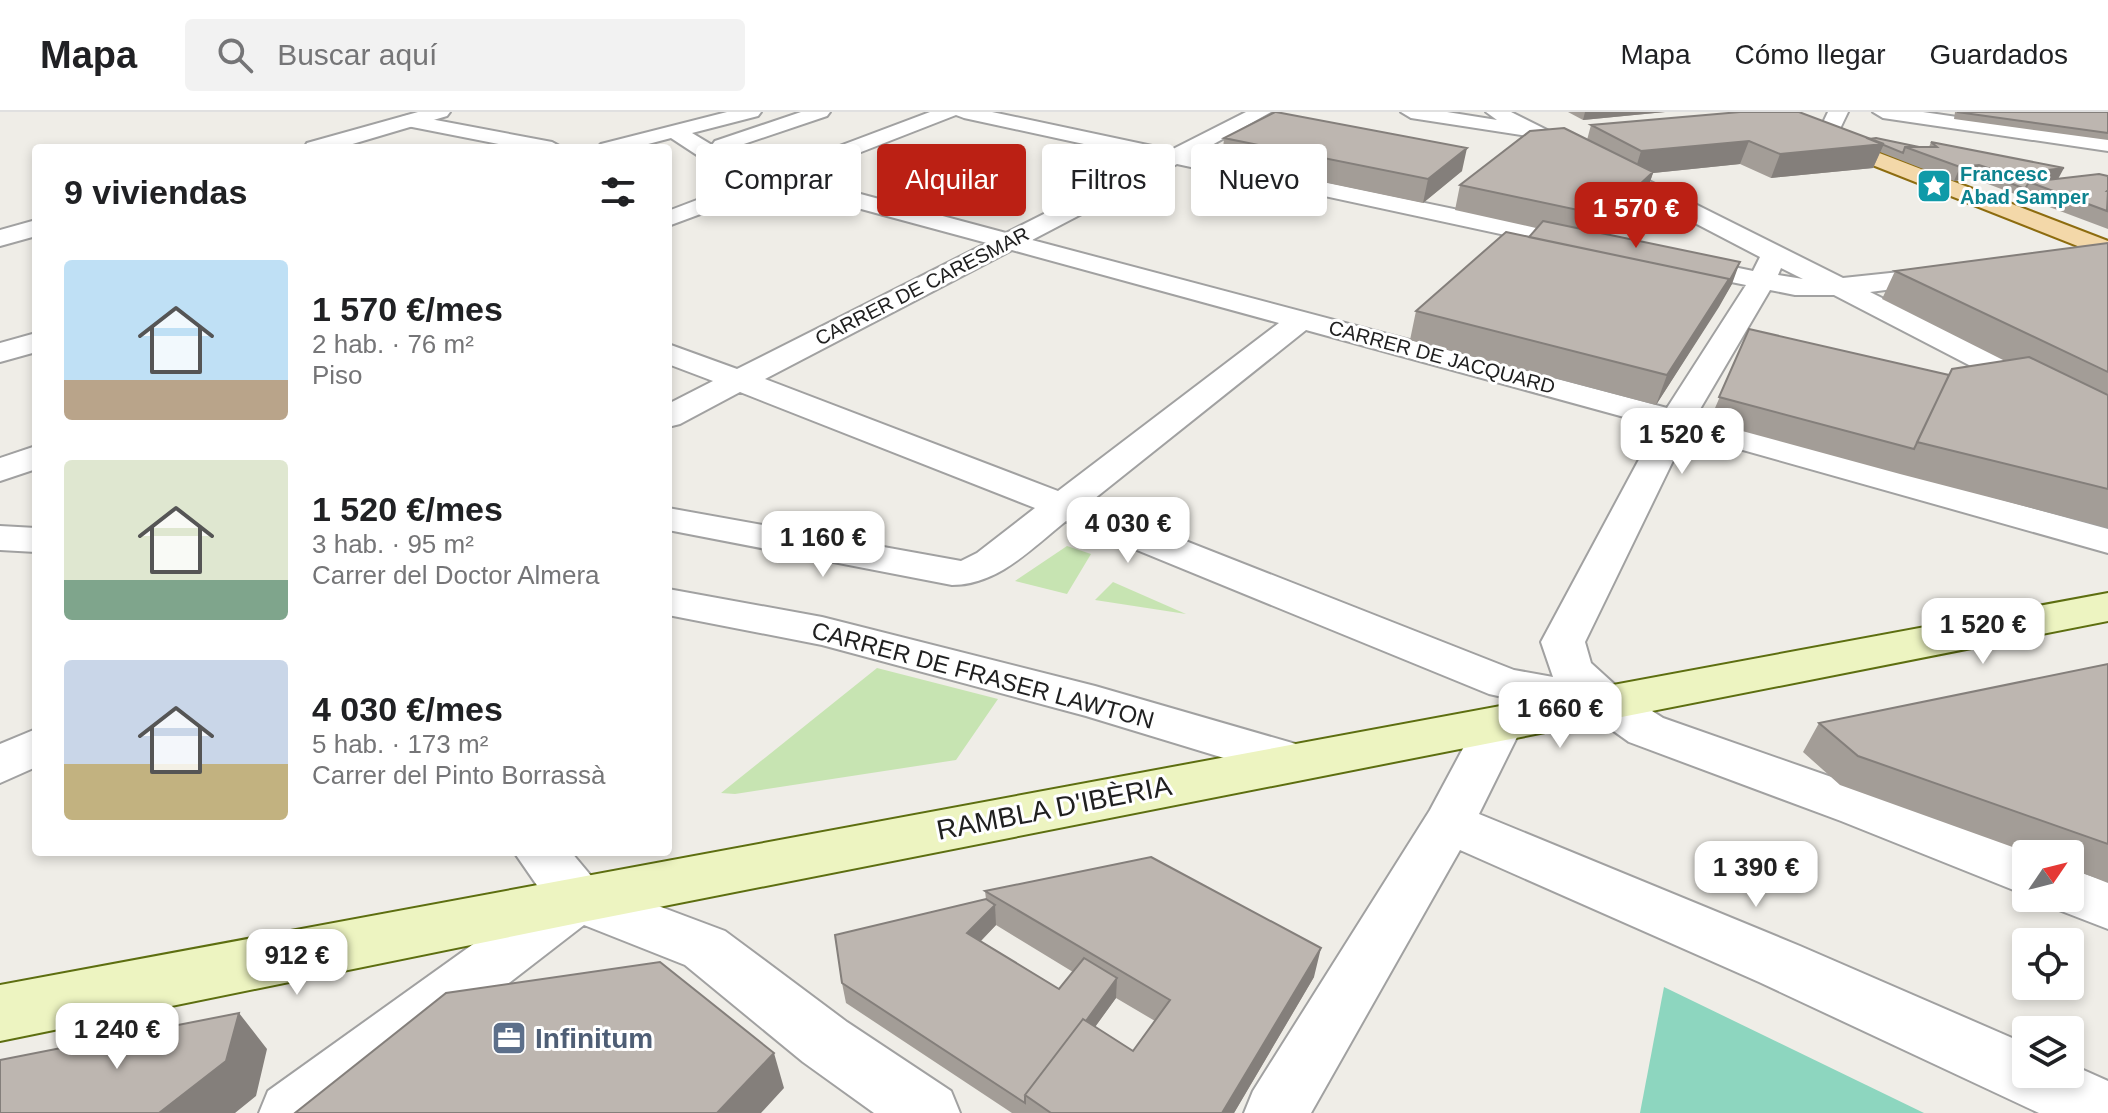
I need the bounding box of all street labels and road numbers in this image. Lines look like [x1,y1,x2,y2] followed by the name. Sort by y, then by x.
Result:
[812,222,1032,350] street label: CARRER DE CARESMAR
[1326,316,1558,398] street label: CARRER DE JACQUARD
[809,616,1157,734] street label: CARRER DE FRASER LAWTON
[934,770,1174,846] street label: RAMBLA D'IBÈRIA

